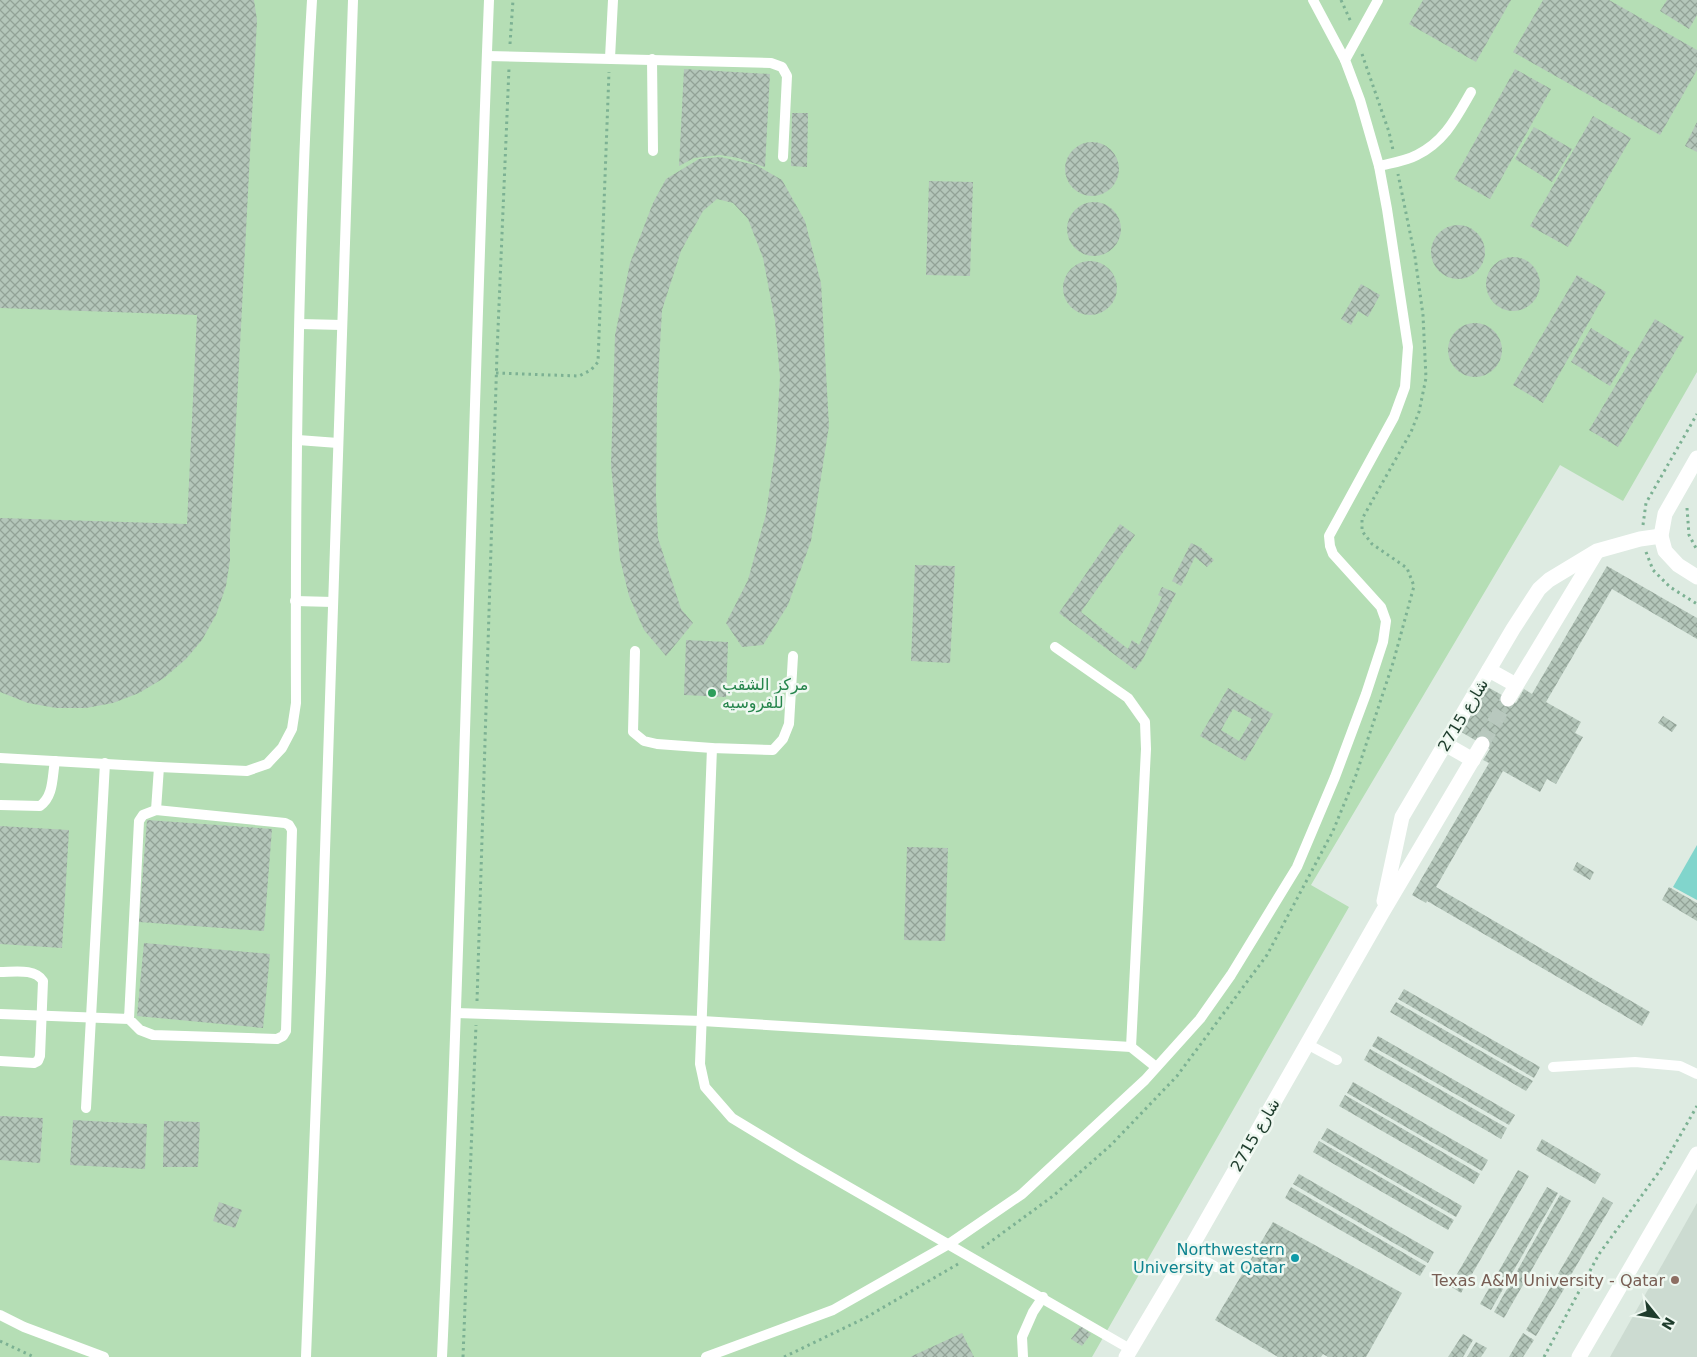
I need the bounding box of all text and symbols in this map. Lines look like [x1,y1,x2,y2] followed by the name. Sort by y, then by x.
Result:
[722,675,808,713] place label: مركز الشقب للفروسيه
[1434,675,1493,755] street label: شارع 2715
[706,687,718,699] marker: مركز الشقب للفروسيه
[1226,1095,1284,1175] street label: شارع 2715
[1133,1240,1285,1277] place label: Northwestern University at Qatar
[1289,1252,1301,1264] marker: Northwestern University at Qatar
[1431,1271,1665,1290] place label: Texas A&M University - Qatar
[1669,1274,1681,1286] marker: Texas A&M University - Qatar
[1632,1292,1682,1342] north arrow
[1658,1314,1678,1333] text: N

